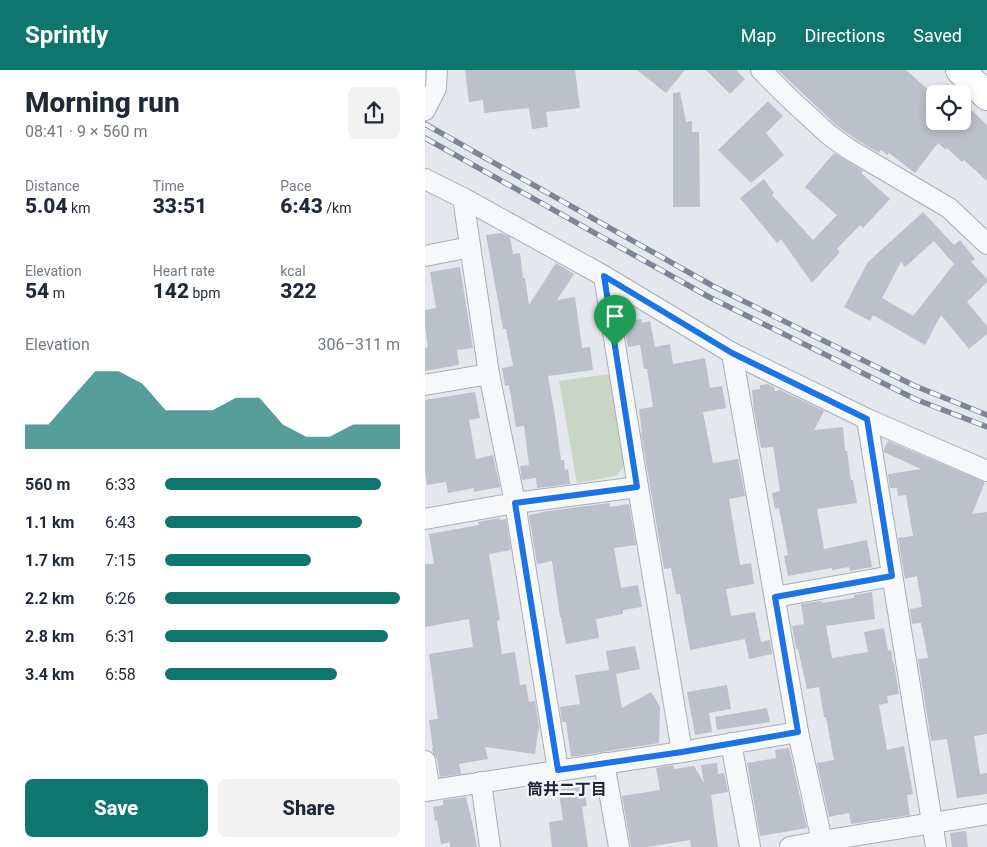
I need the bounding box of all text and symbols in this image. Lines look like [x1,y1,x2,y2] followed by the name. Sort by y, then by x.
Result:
[25,21,108,49] text: Sprintly
[741,25,776,46] text: Map
[804,25,885,46] text: Directions
[913,25,962,46] text: Saved
[926,85,971,130] map controls
[926,85,971,130] button: locate
[25,86,180,119] text: Morning run
[348,87,400,139] button: share
[25,122,147,141] text: 08:41 · 9 × 560 m
[25,178,80,194] text: Distance
[153,178,184,194] text: Time
[280,178,311,194] text: Pace
[25,194,68,218] text: 5.04
[153,194,207,218] text: 33:51
[280,194,323,218] text: 6:43
[68,200,90,216] text: km
[323,200,351,216] text: /km
[25,263,82,279] text: Elevation
[153,263,215,279] text: Heart rate
[280,263,306,279] text: kcal
[25,279,49,303] text: 54
[153,279,189,303] text: 142
[280,279,317,303] text: 322
[49,285,65,301] text: m
[189,285,220,301] text: bpm
[594,295,636,346] pin
[601,302,629,330] icon: arrive
[25,335,90,354] text: Elevation
[318,335,400,354] text: 306–311 m
[25,475,70,494] text: 560 m
[105,475,136,494] text: 6:33
[25,513,74,532] text: 1.1 km
[105,513,136,532] text: 6:43
[25,551,74,570] text: 1.7 km
[105,551,136,570] text: 7:15
[25,589,74,608] text: 2.2 km
[105,589,136,608] text: 6:26
[25,627,74,646] text: 2.8 km
[105,627,136,646] text: 6:31
[25,665,74,684] text: 3.4 km
[105,665,136,684] text: 6:58
[25,779,208,837] button: Save
[218,779,400,837] button: Share
[527,780,607,799] district label: 筒井二丁目

